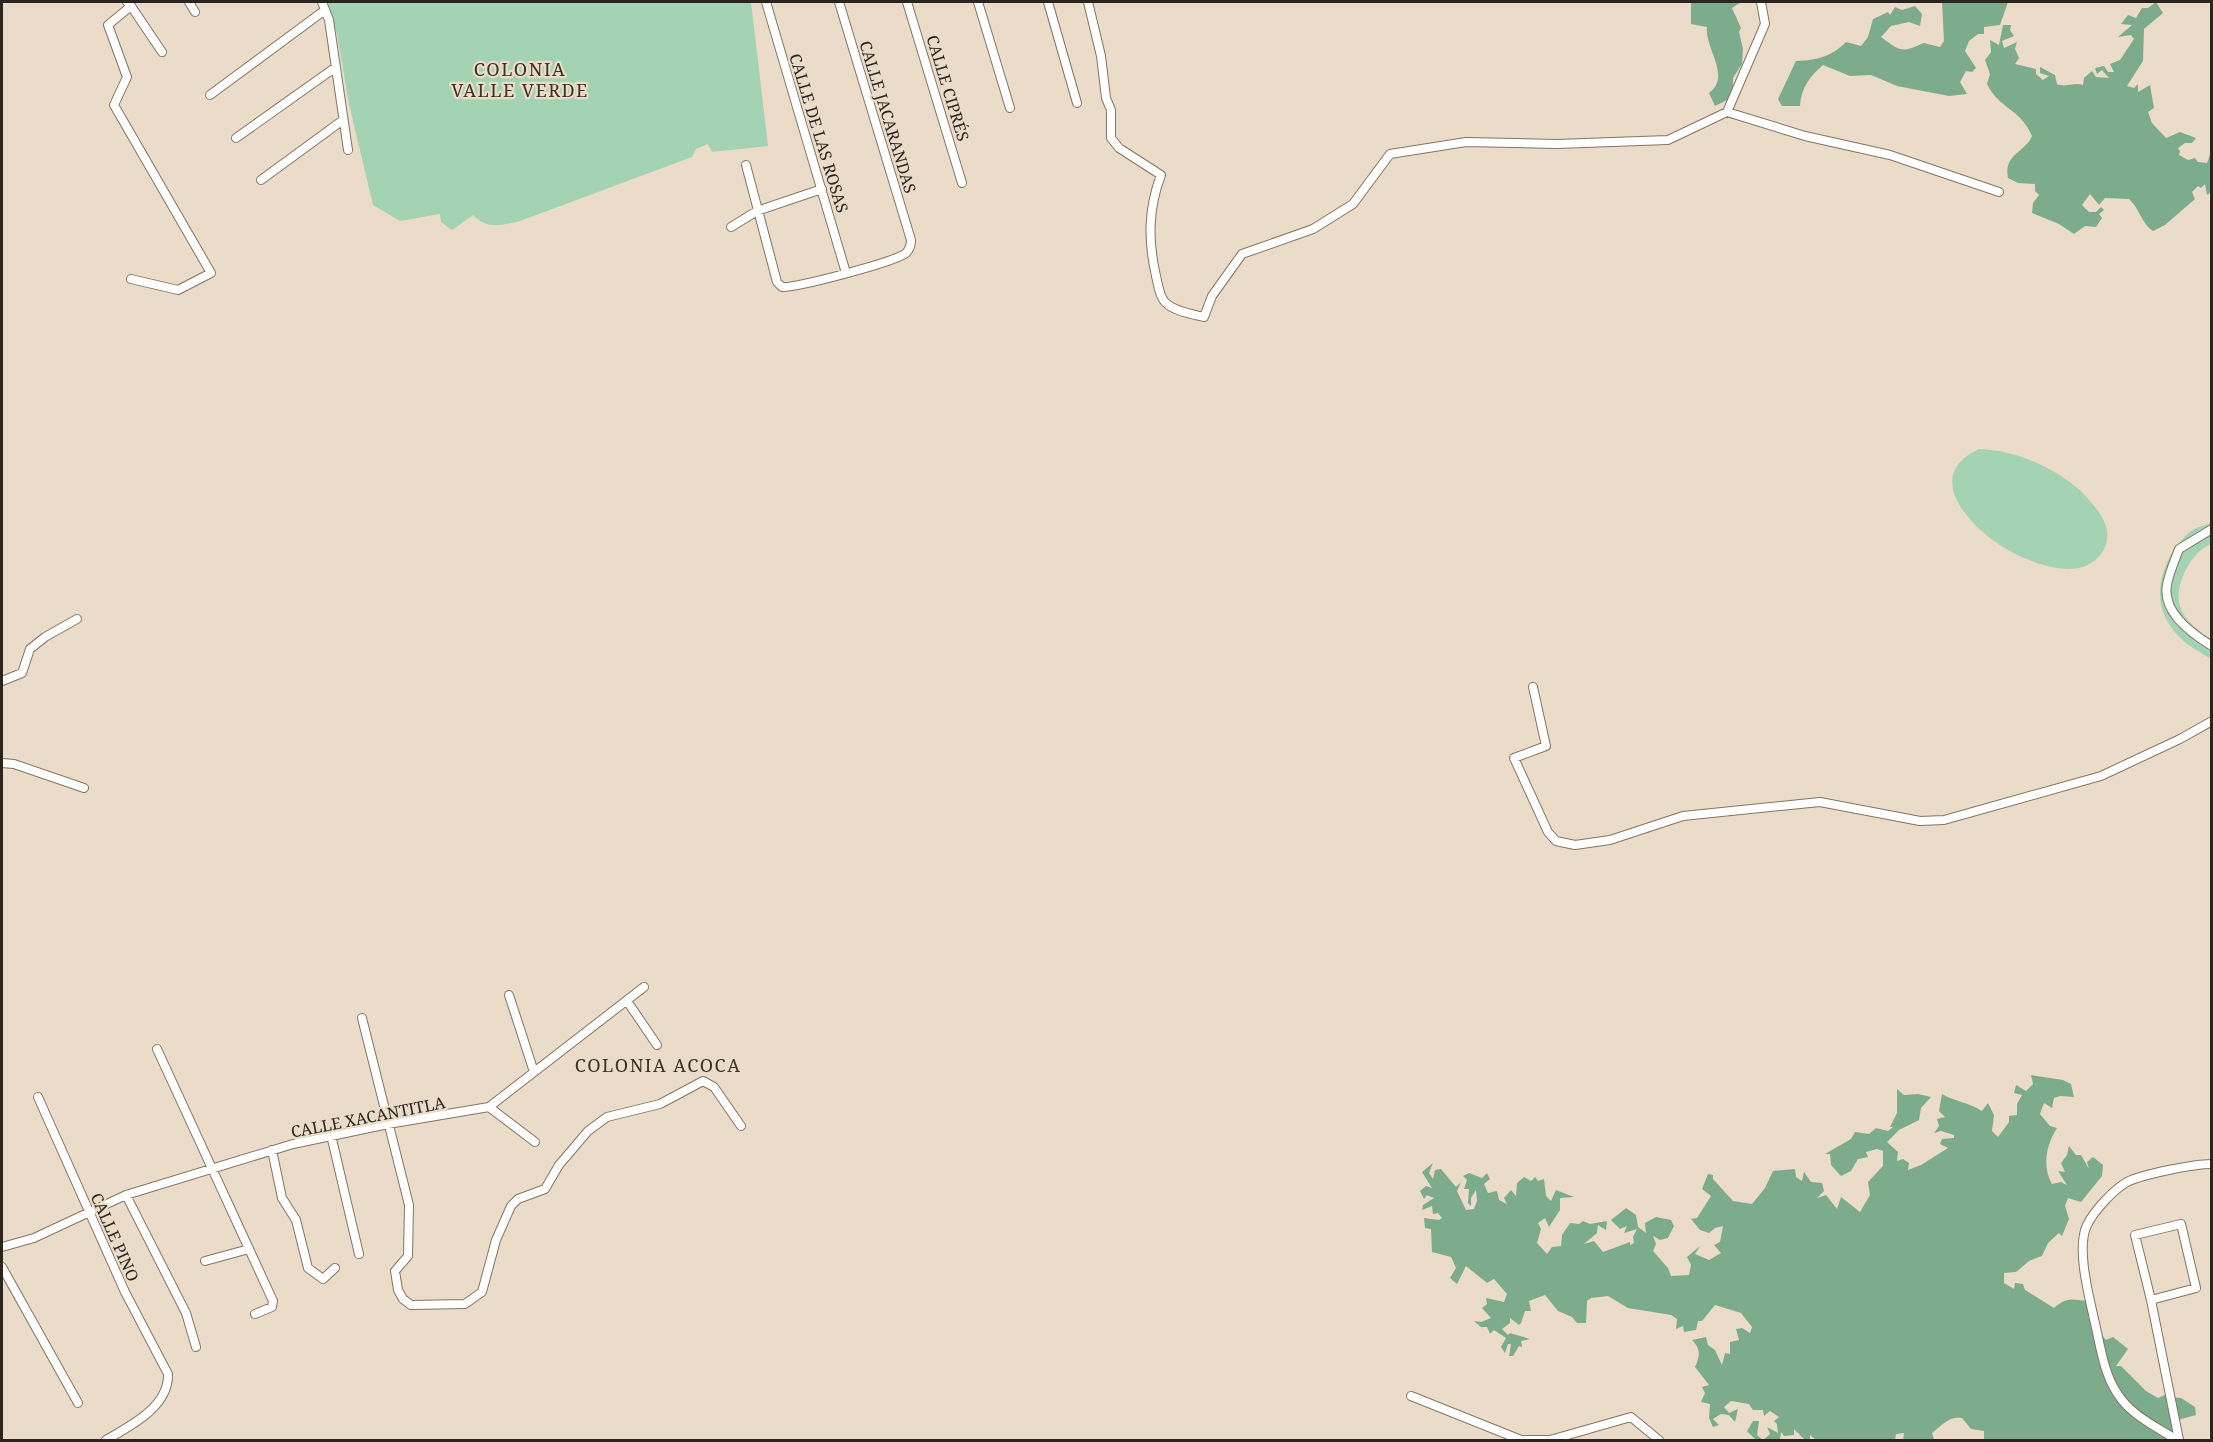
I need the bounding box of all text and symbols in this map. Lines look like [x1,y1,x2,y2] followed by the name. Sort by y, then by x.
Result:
[921,32,975,144] street label: CALLE CIPRÉS
[854,38,922,196] street label: CALLE JACARANDAS
[784,51,854,215] street label: CALLE DE LAS ROSAS
[451,57,589,102] district label: COLONIA VALLE VERDE
[575,1053,741,1077] district label: COLONIA ACOCA
[289,1091,448,1143] street label: CALLE XACANTITLA
[86,1189,144,1285] street label: CALLE PINO

